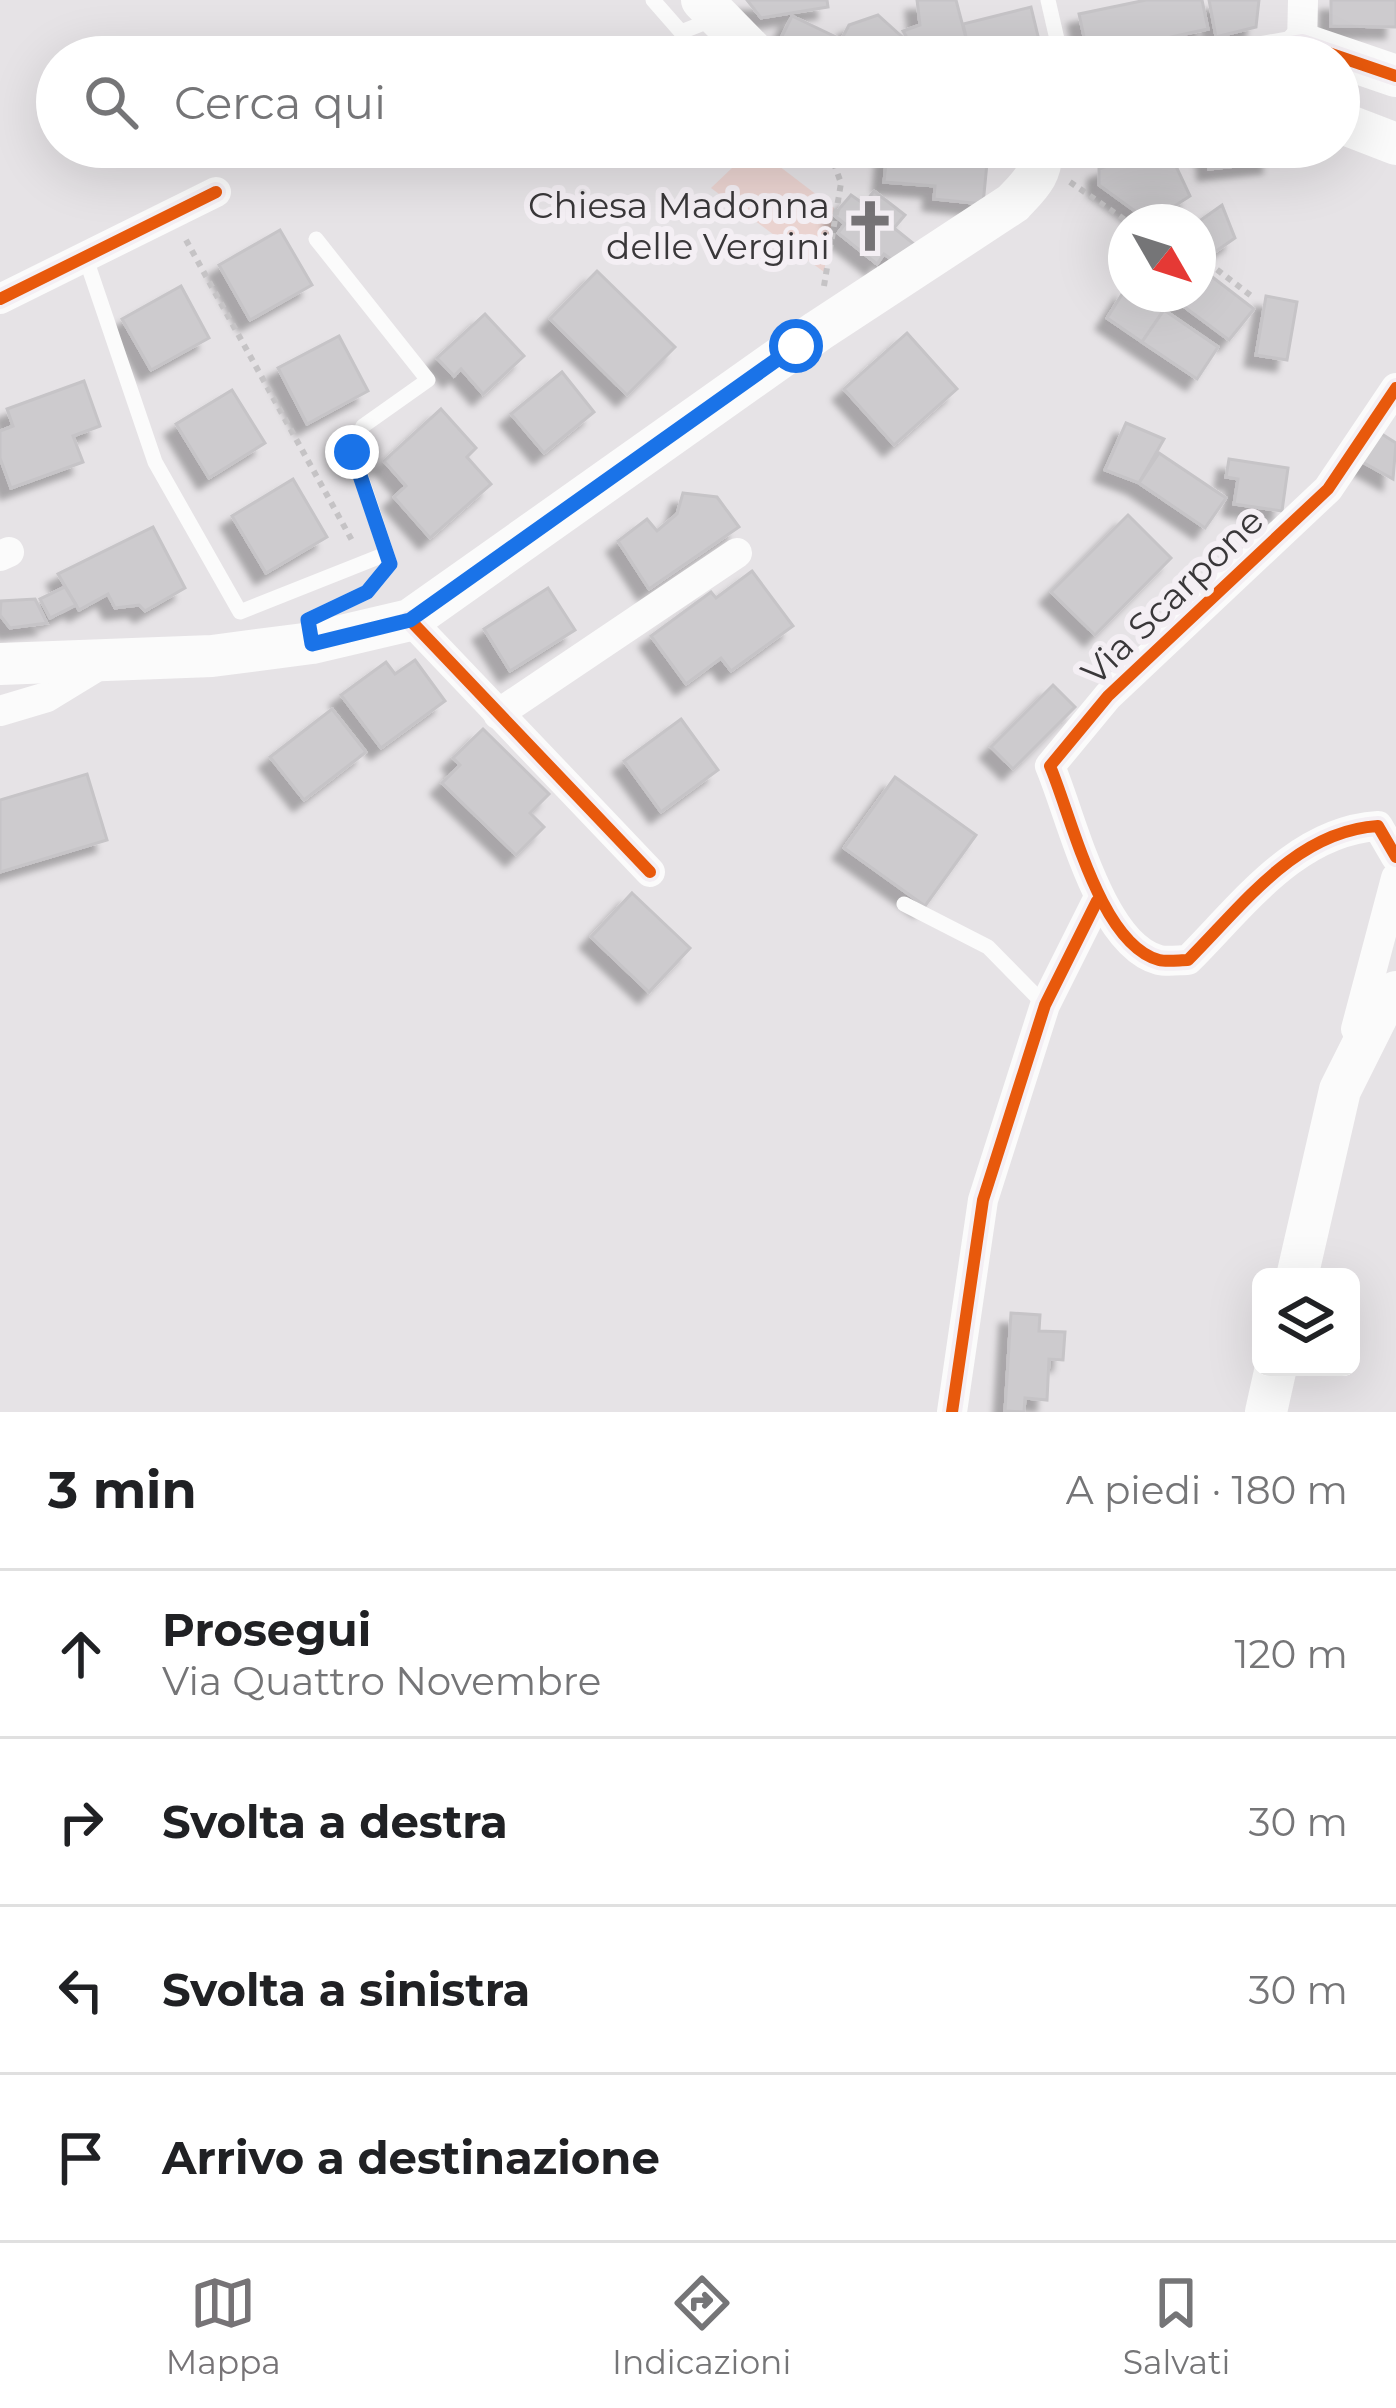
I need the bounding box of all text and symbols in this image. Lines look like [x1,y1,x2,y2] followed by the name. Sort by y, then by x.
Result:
[36,36,1360,168] search box
[78,69,144,135] icon: search
[174,75,386,130] text: Cerca qui
[528,183,830,268] place label: Chiesa Madonna delle Vergini
[841,197,899,255] church icon: Chiesa Madonna delle Vergini
[1108,204,1216,312] north arrow
[769,319,823,373] route start
[325,425,379,479] route end
[1072,498,1272,694] street label: Via Scarpone
[1252,1268,1360,1376] map controls
[1252,1268,1360,1376] button: layers
[48,1459,197,1521] text: 3 min
[1066,1466,1348,1514] text: A piedi · 180 m
[162,1602,371,1657] text: Prosegui
[48,1621,114,1687] icon: ahead
[1234,1630,1348,1678] text: 120 m
[162,1657,601,1705] text: Via Quattro Novembre
[48,1789,114,1855] icon: right
[162,1794,508,1849] text: Svolta a destra
[1249,1798,1348,1846] text: 30 m
[48,1957,114,2023] icon: left
[162,1962,530,2017] text: Svolta a sinistra
[1249,1966,1348,2014] text: 30 m
[48,2125,114,2191] icon: arrive
[162,2130,660,2185] text: Arrivo a destinazione
[166,2270,281,2382] tab: Mappa
[612,2270,791,2382] tab: Indicazioni
[1123,2270,1230,2382] tab: Salvati

